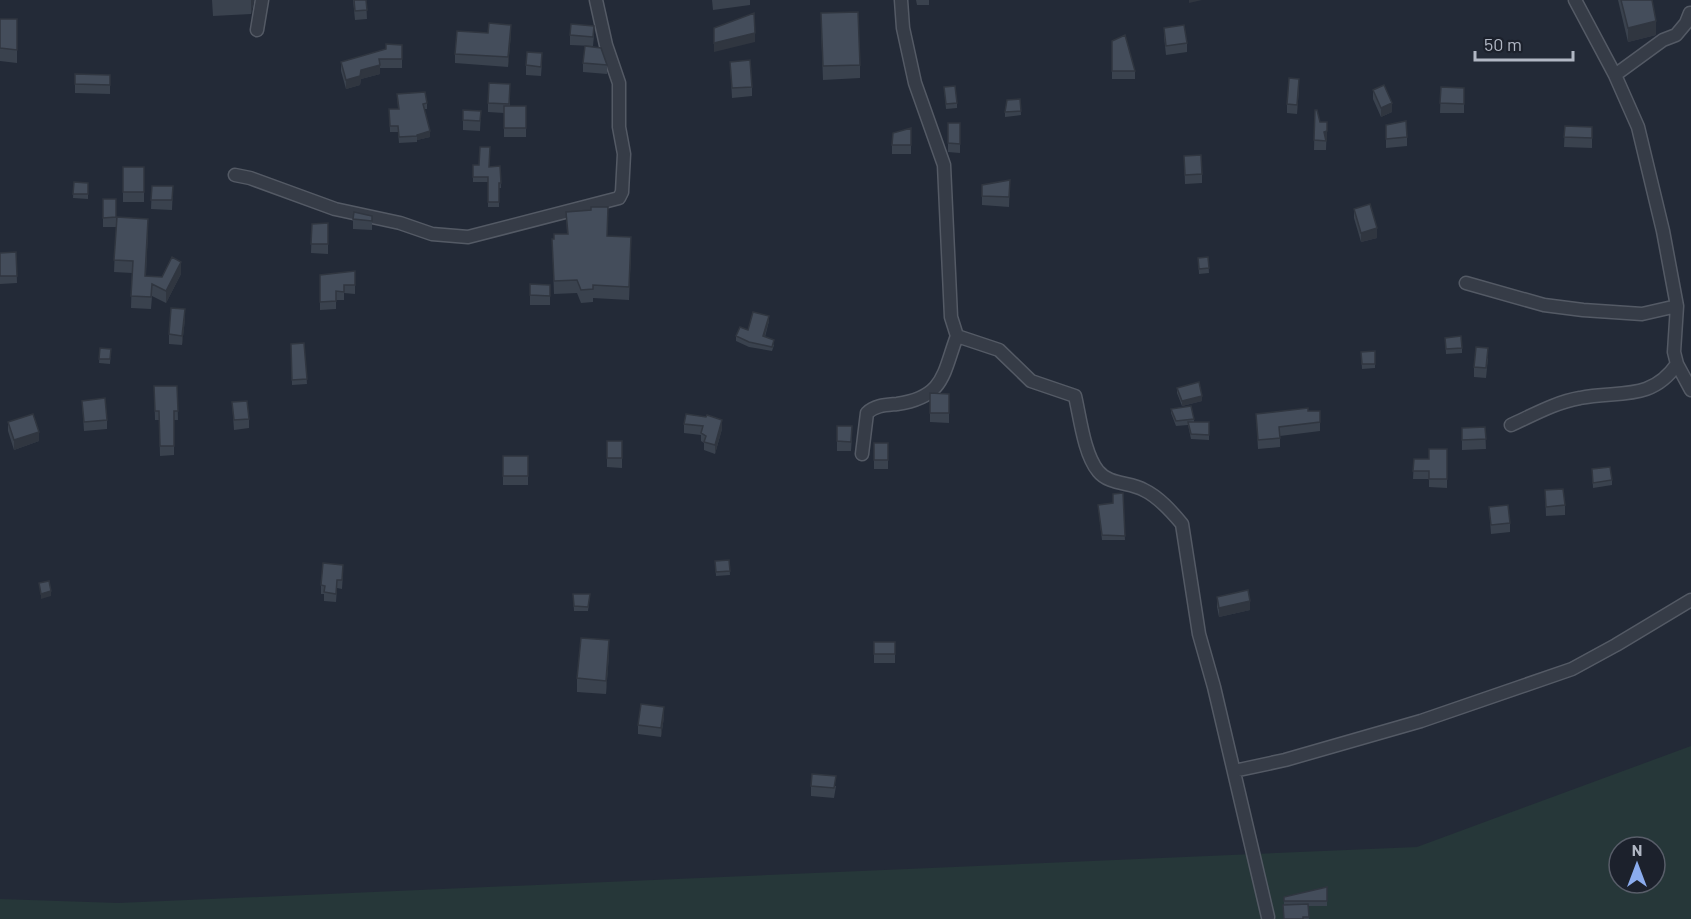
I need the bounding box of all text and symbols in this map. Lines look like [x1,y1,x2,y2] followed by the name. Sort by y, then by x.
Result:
[1475,24,1572,62] scale bar
[1484,33,1522,55] text: 50 m
[1607,835,1667,895] north arrow
[1632,840,1642,859] text: N

